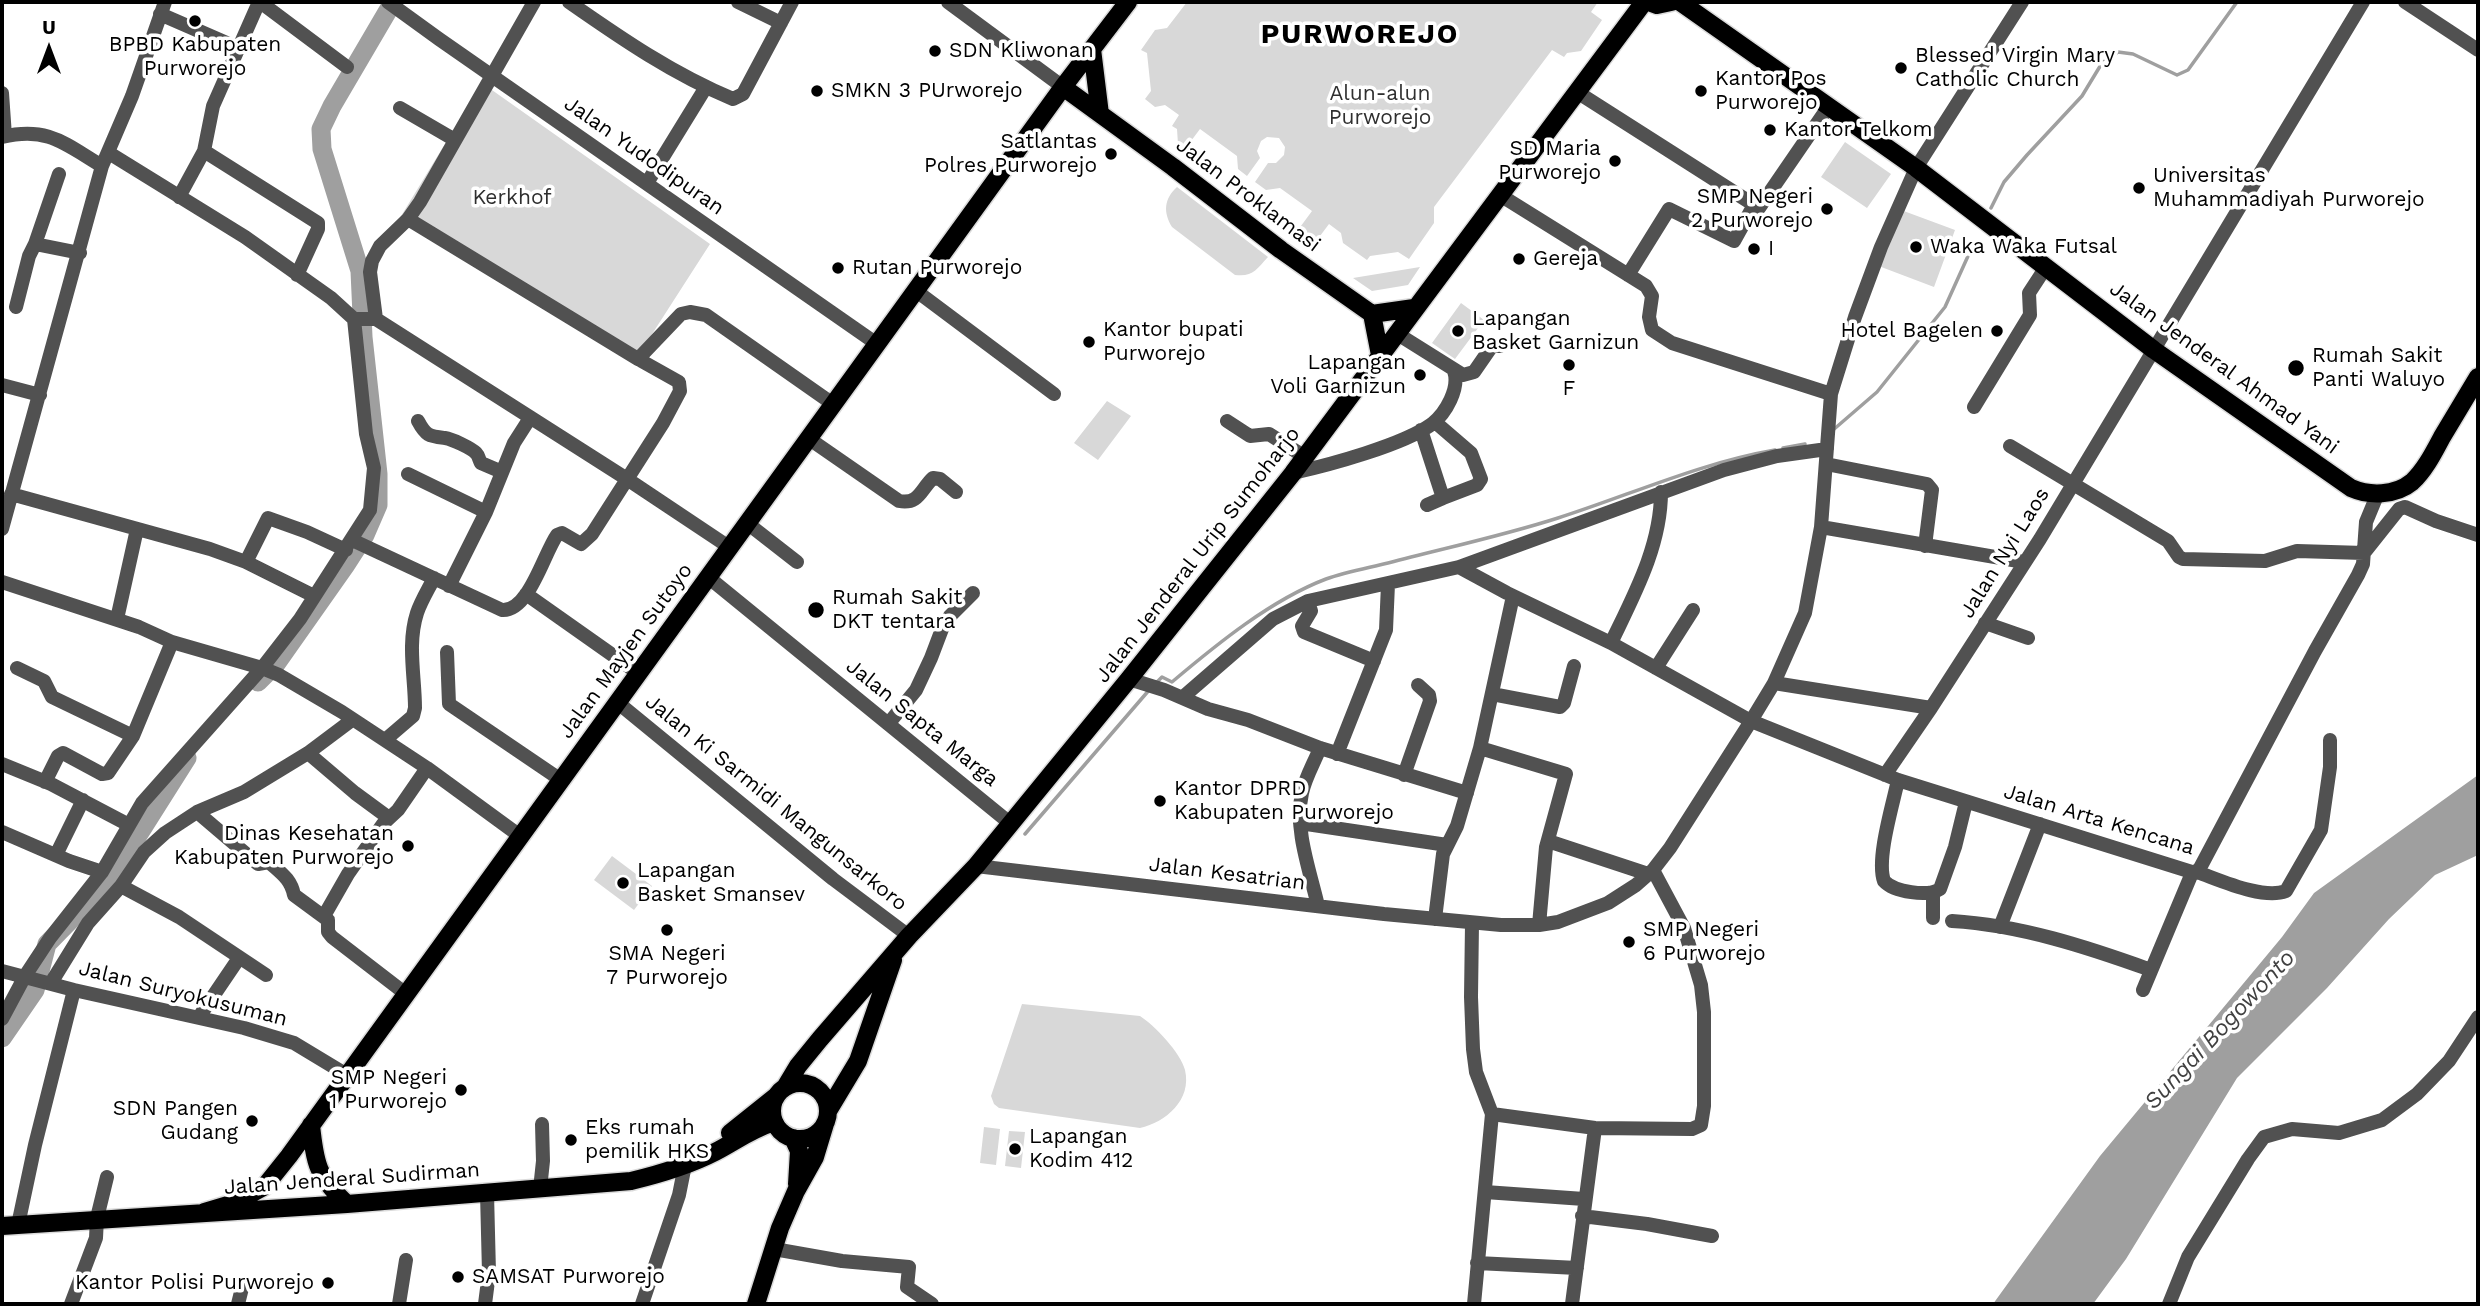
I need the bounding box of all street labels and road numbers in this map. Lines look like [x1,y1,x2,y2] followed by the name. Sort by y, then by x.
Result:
[559,91,729,221] street label: Jalan Yudodipuran
[1171,132,1325,258] street label: Jalan Proklamasi
[2104,276,2344,460] street label: Jalan Jenderal Ahmad Yani
[1090,422,1306,688] street label: Jalan Jenderal Urip Sumoharjo
[1955,483,2055,623] street label: Jalan Nyi Laos
[554,558,698,744] street label: Jalan Mayjen Sutoyo
[841,654,1003,792] street label: Jalan Sapta Marga
[640,689,912,917] street label: Jalan Ki Sarmidi Mangunsarkoro
[2001,779,2197,861] street label: Jalan Arta Kencana
[1147,852,1307,896] street label: Jalan Kesatrian
[76,956,290,1032] street label: Jalan Suryokusuman
[223,1157,481,1201] street label: Jalan Jenderal Sudirman

